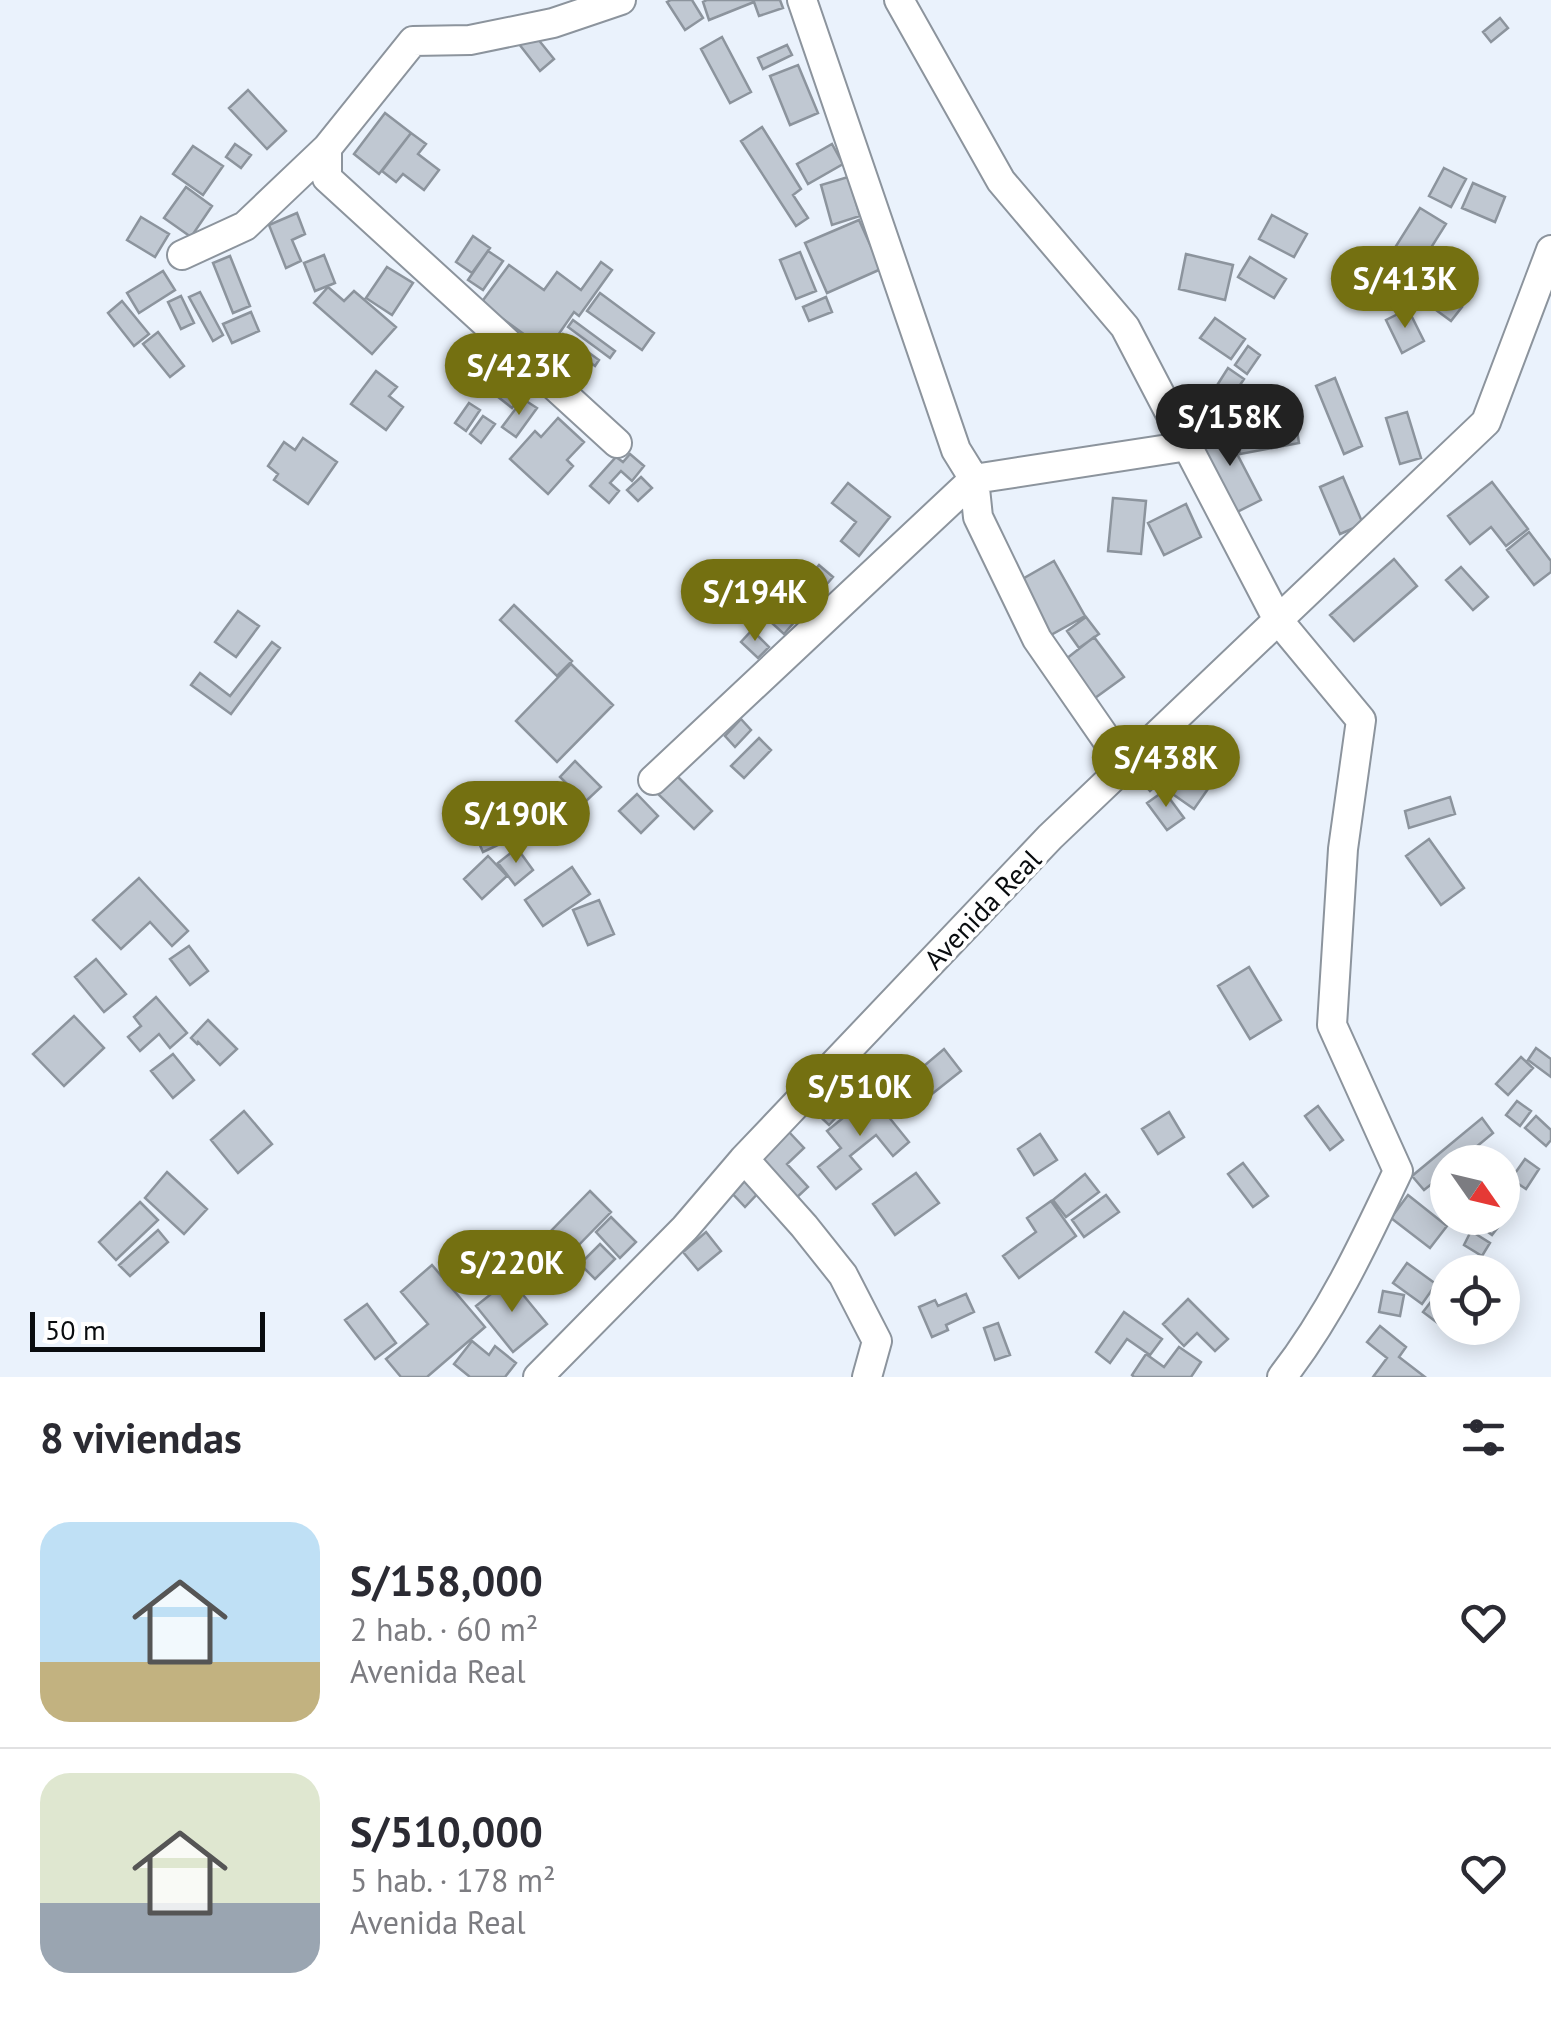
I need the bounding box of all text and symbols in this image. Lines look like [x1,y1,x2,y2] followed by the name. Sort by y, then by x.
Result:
[1324,246,1486,331] pin: S/413K
[1353,257,1457,299] text: S/413K
[438,333,600,418] pin: S/423K
[467,344,571,386] text: S/423K
[1149,384,1311,469] pin: S/158K
[1178,395,1282,437] text: S/158K
[674,559,836,644] pin: S/194K
[703,570,807,612] text: S/194K
[1085,725,1247,810] pin: S/438K
[1114,736,1218,778] text: S/438K
[435,781,597,866] pin: S/190K
[464,792,568,834] text: S/190K
[915,841,1049,977] street label: Avenida Real
[779,1054,941,1139] pin: S/510K
[808,1065,912,1107] text: S/510K
[1430,1145,1520,1235] north arrow
[1430,1145,1520,1345] map controls
[431,1230,593,1315] pin: S/220K
[460,1241,564,1283] text: S/220K
[1430,1255,1520,1345] button: locate
[30,1307,265,1352] scale bar
[45,1311,106,1348] text: 50 m
[40,1410,242,1465] text: 8 viviendas
[1456,1410,1511,1465] icon: filters
[350,1553,543,1608] text: S/158,000
[120,1562,240,1682] icon: home
[1456,1595,1511,1650] icon: heart
[350,1608,538,1650] text: 2 hab. · 60 m²
[350,1650,526,1692] text: Avenida Real
[350,1804,543,1859] text: S/510,000
[120,1813,240,1933] icon: home
[1456,1846,1511,1901] icon: heart
[350,1859,556,1901] text: 5 hab. · 178 m²
[350,1901,526,1943] text: Avenida Real

